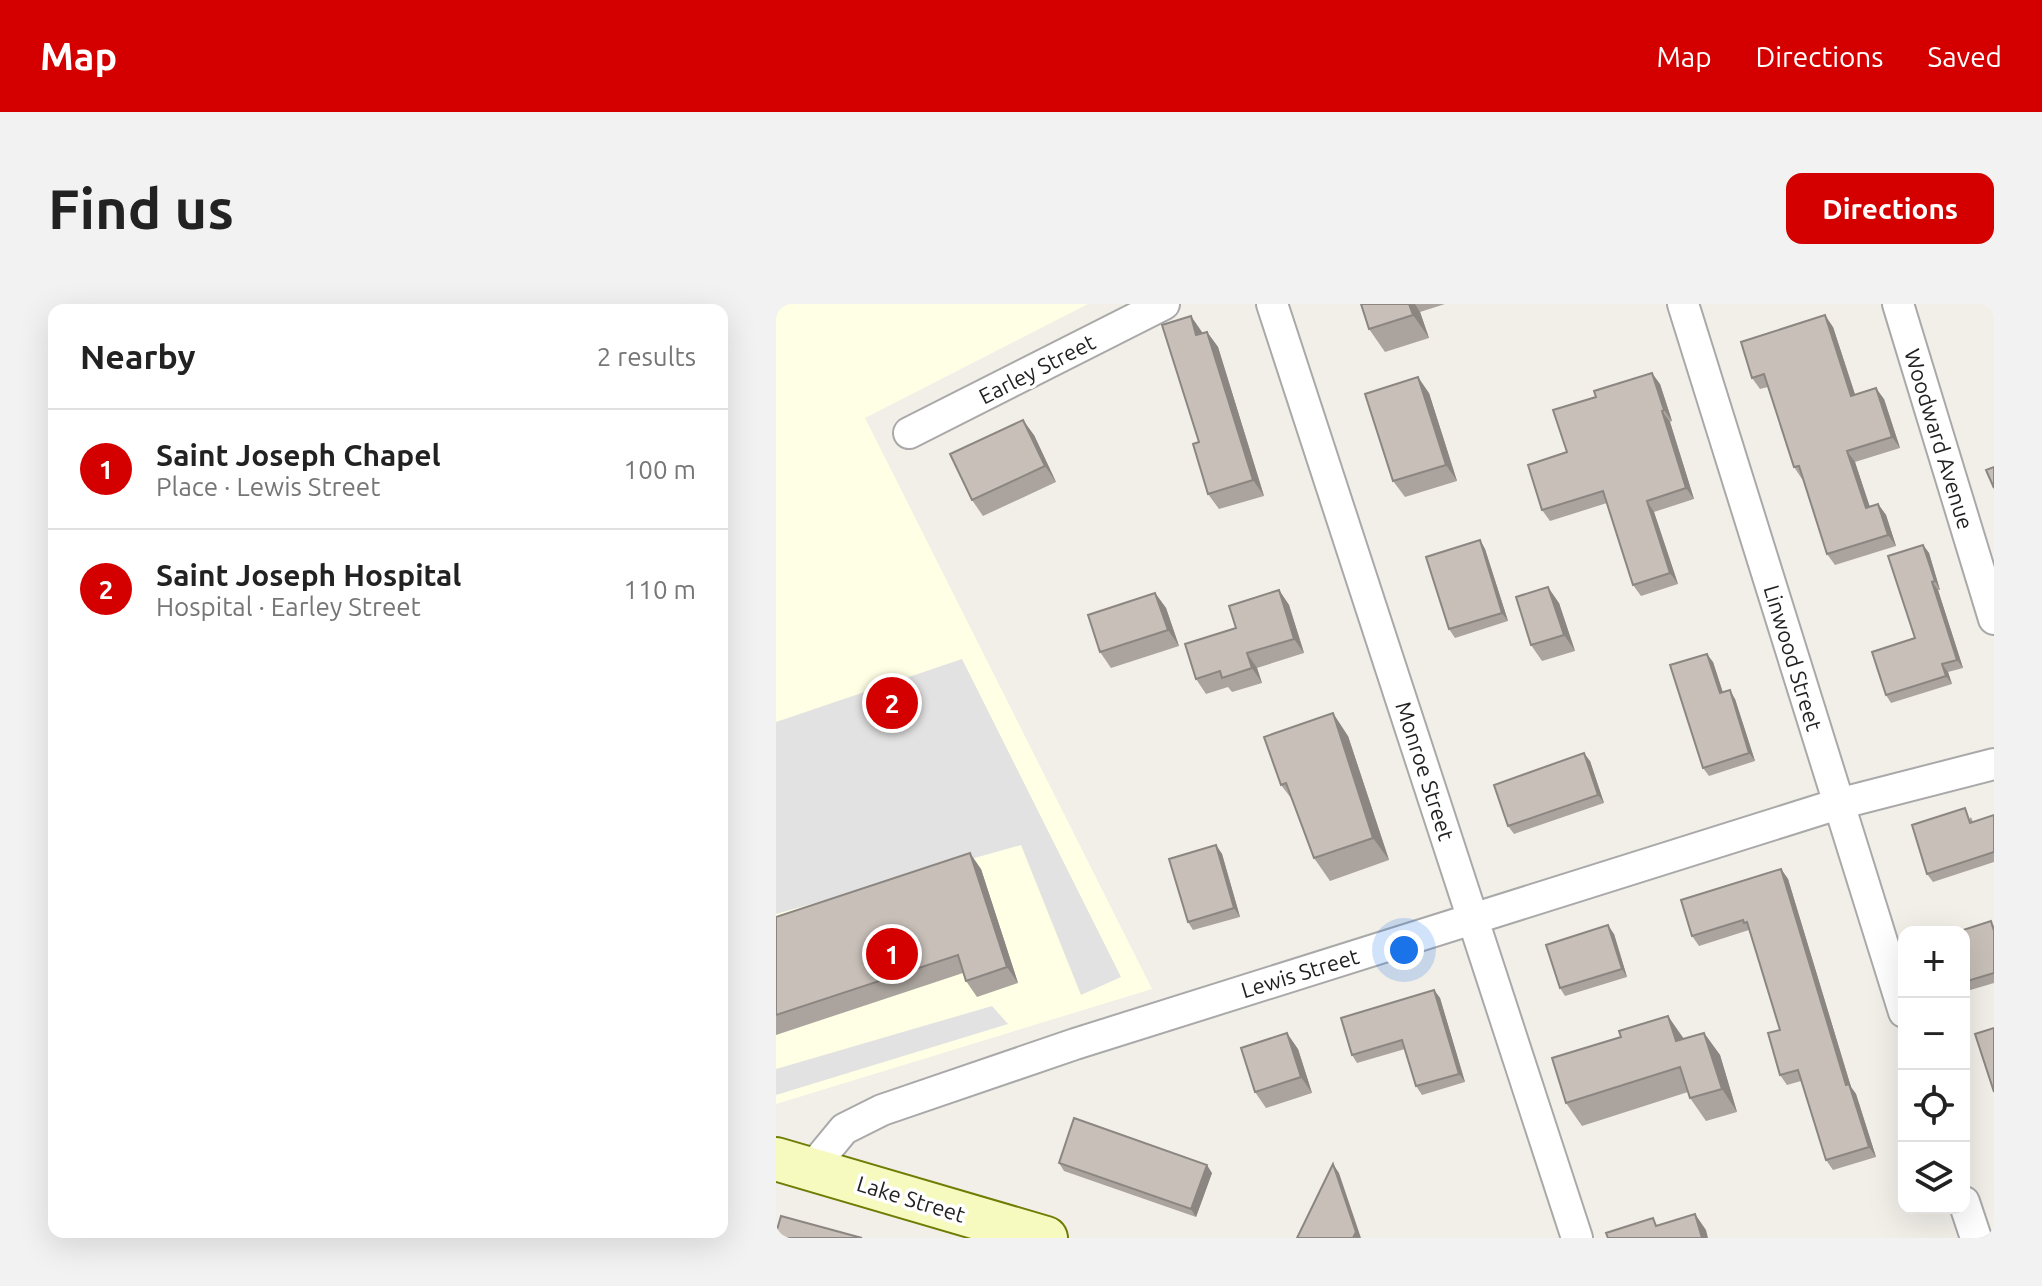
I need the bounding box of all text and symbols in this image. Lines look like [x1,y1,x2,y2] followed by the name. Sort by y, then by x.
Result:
[40,35,117,77] text: Map
[1656,41,1712,72] text: Map
[1756,41,1883,72] text: Directions
[1927,41,2002,72] text: Saved
[1786,173,1994,244] button: Directions
[48,177,234,240] text: Find us
[975,328,1099,409] street label: Earley Street
[80,337,195,375] text: Nearby
[597,342,696,371] text: 2 results
[1900,346,1979,532] street label: Woodward Avenue
[156,438,441,472] text: Saint Joseph Chapel
[99,455,113,484] text: 1
[624,455,696,484] text: 100 m
[156,472,380,501] text: Place · Lewis Street
[156,558,461,592] text: Saint Joseph Hospital
[99,575,113,604] text: 2
[624,575,696,604] text: 110 m
[1759,582,1828,734] street label: Linwood Street
[156,592,421,621] text: Hospital · Earley Street
[866,673,918,733] pin: 2
[1391,698,1460,844] street label: Monroe Street
[866,924,918,984] pin: 1
[1898,926,1970,1214] map controls
[1898,926,1970,998] button: +
[1384,930,1424,970] your location
[1238,943,1362,1002] street label: Lewis Street
[1898,998,1970,1070] button: −
[1898,1070,1970,1142] button: locate
[1898,1142,1970,1214] button: layers
[854,1170,969,1227] street label: Lake Street

